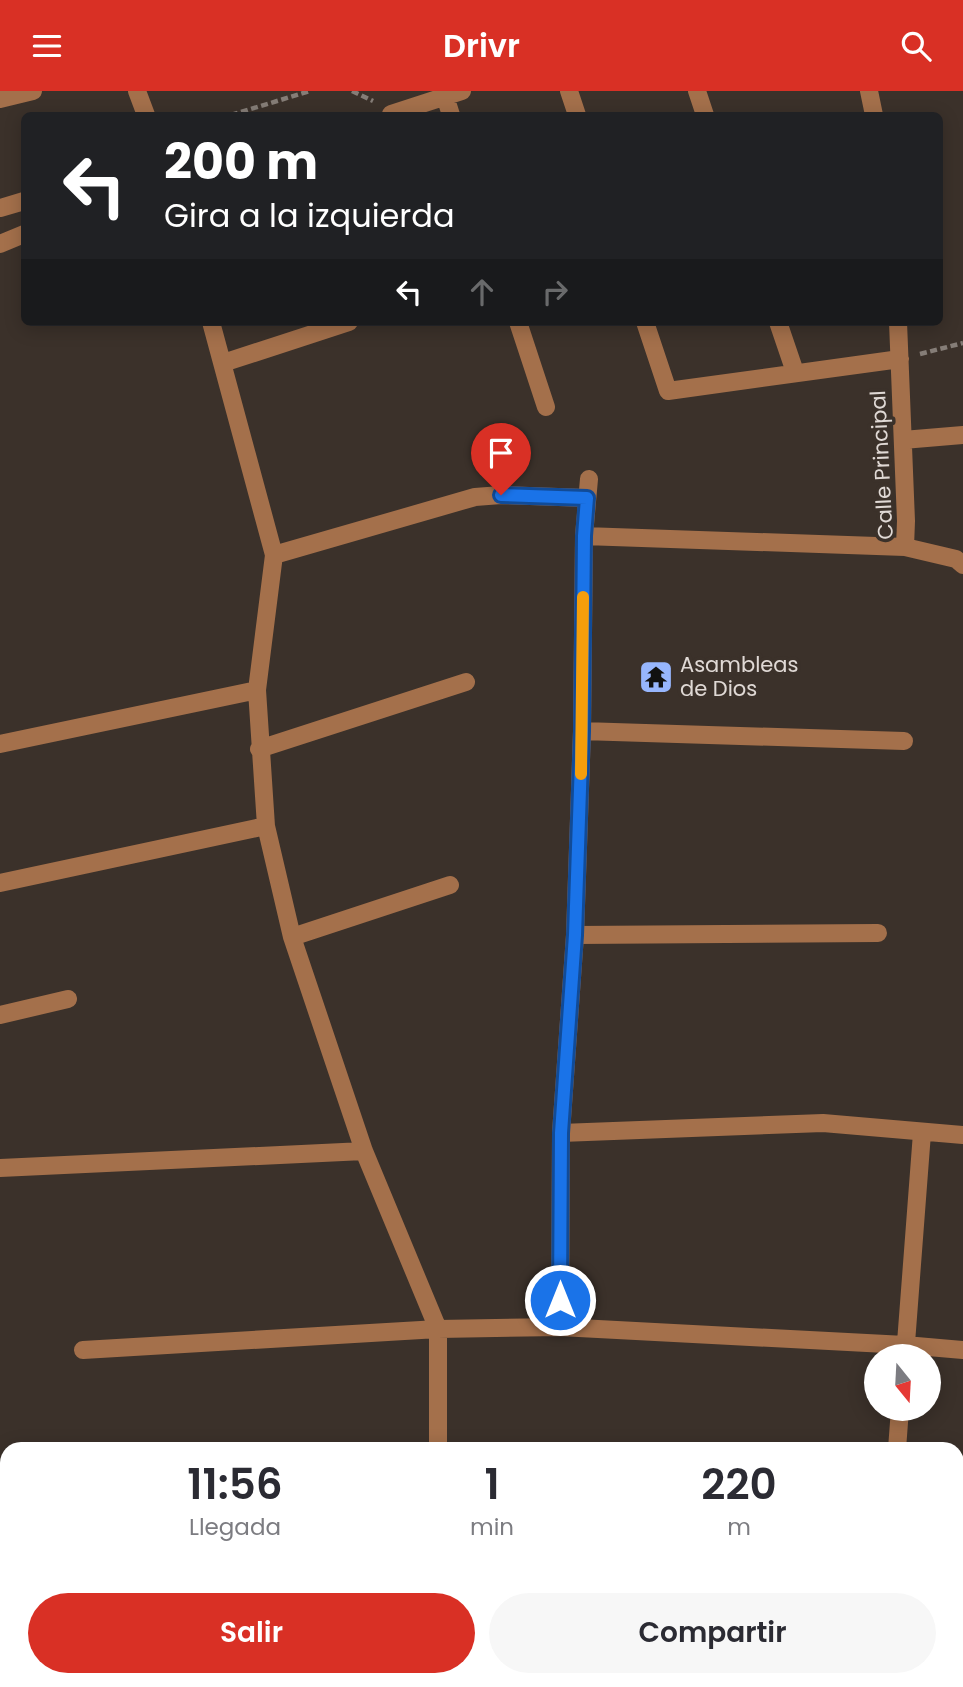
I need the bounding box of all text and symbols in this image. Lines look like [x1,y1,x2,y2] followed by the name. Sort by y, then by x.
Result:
[443,23,520,68] text: Drivr
[28,27,66,65] icon: menu
[897,27,935,65] icon: search
[164,128,318,196] text: 200 m
[49,140,140,231] icon: left
[164,193,455,238] text: Gira a la izquierda
[390,273,428,311] icon: left
[463,273,501,311] icon: ahead
[536,273,574,311] icon: right
[863,390,900,540] street label: Calle Principal
[471,423,531,495] pin
[482,434,520,472] icon: arrive
[680,650,798,703] place label: Asambleas de Dios
[637,658,675,696] temple icon: Asambleas de Dios
[523,1263,597,1337] position arrow
[864,1344,942,1421] north arrow
[864,1344,941,1421] map controls
[187,1455,283,1514] text: 11:56
[484,1455,500,1514] text: 1
[701,1455,777,1514] text: 220
[189,1511,281,1543] text: Llegada
[470,1511,514,1543] text: min
[727,1511,751,1543] text: m
[28,1593,475,1673] button: Salir
[489,1593,936,1673] button: Compartir

